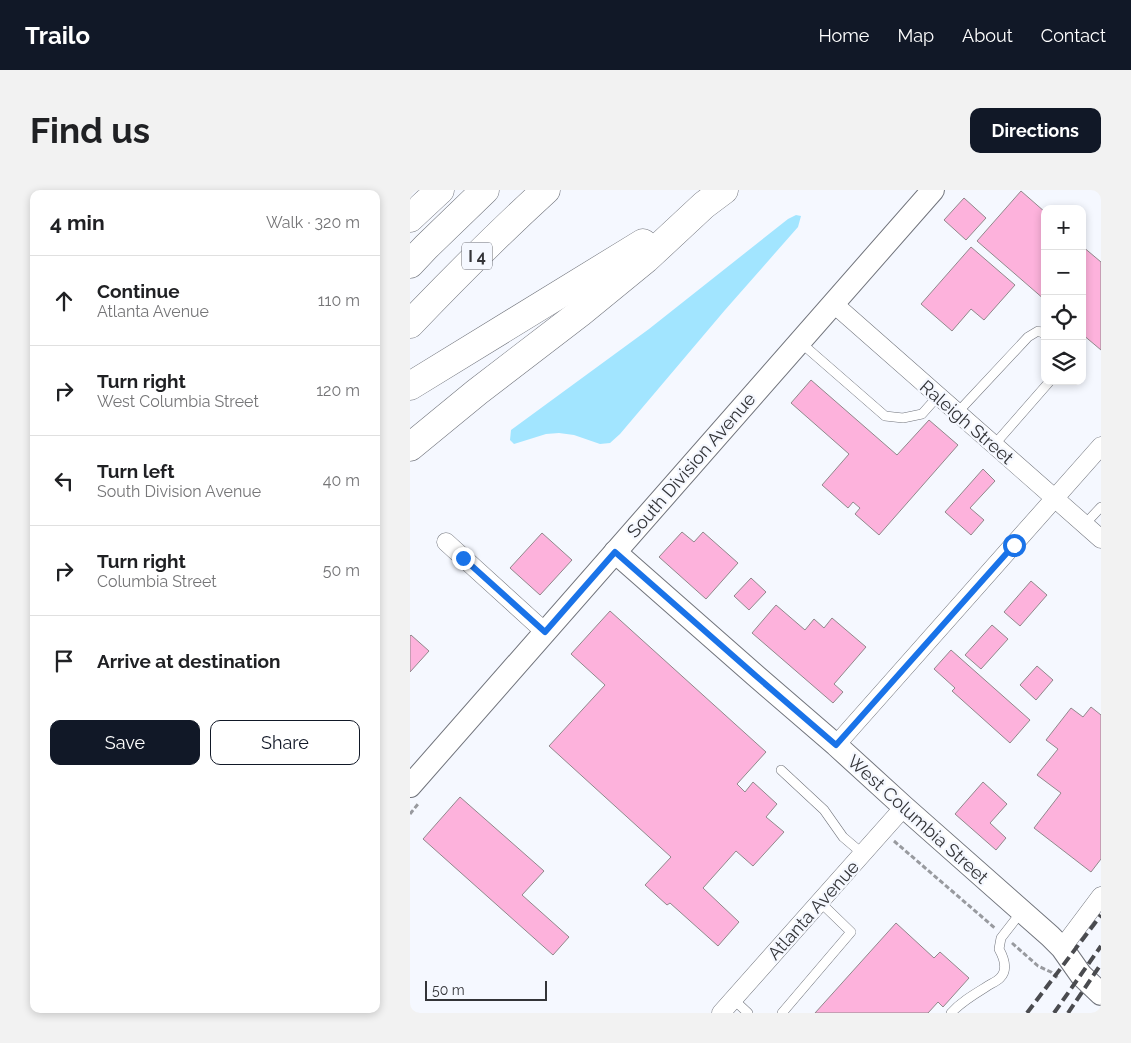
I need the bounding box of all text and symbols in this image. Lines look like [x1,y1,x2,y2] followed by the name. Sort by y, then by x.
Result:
[25,21,90,50] text: Trailo
[818,25,869,46] text: Home
[897,25,934,46] text: Map
[962,25,1013,46] text: About
[1041,25,1106,46] text: Contact
[970,108,1101,153] button: Directions
[30,110,150,151] text: Find us
[1041,205,1086,385] map controls
[1041,205,1086,250] button: +
[50,210,105,235] text: 4 min
[266,213,360,232] text: Walk · 320 m
[462,242,492,270] road number: I 4
[1041,250,1086,295] button: −
[97,280,180,302] text: Continue
[50,287,78,315] icon: ahead
[318,291,360,310] text: 110 m
[1041,295,1086,340] button: locate
[97,302,209,321] text: Atlanta Avenue
[1041,340,1086,385] button: layers
[97,370,186,392] text: Turn right
[916,376,1018,468] street label: Raleigh Street
[50,377,78,405] icon: right
[316,381,360,400] text: 120 m
[622,388,760,542] street label: South Division Avenue
[97,392,259,411] text: West Columbia Street
[97,460,174,482] text: Turn left
[50,467,78,495] icon: left
[323,471,360,490] text: 40 m
[97,482,261,501] text: South Division Avenue
[1003,534,1026,557] route start
[452,547,475,570] route end
[97,550,186,572] text: Turn right
[50,557,78,585] icon: right
[323,561,360,580] text: 50 m
[97,572,217,591] text: Columbia Street
[50,647,78,675] icon: arrive
[97,650,281,672] text: Arrive at destination
[50,720,200,765] button: Save
[210,720,360,765] button: Share
[843,750,993,888] street label: West Columbia Street
[763,856,863,964] street label: Atlanta Avenue
[425,978,548,1001] scale bar
[432,982,465,998] text: 50 m

